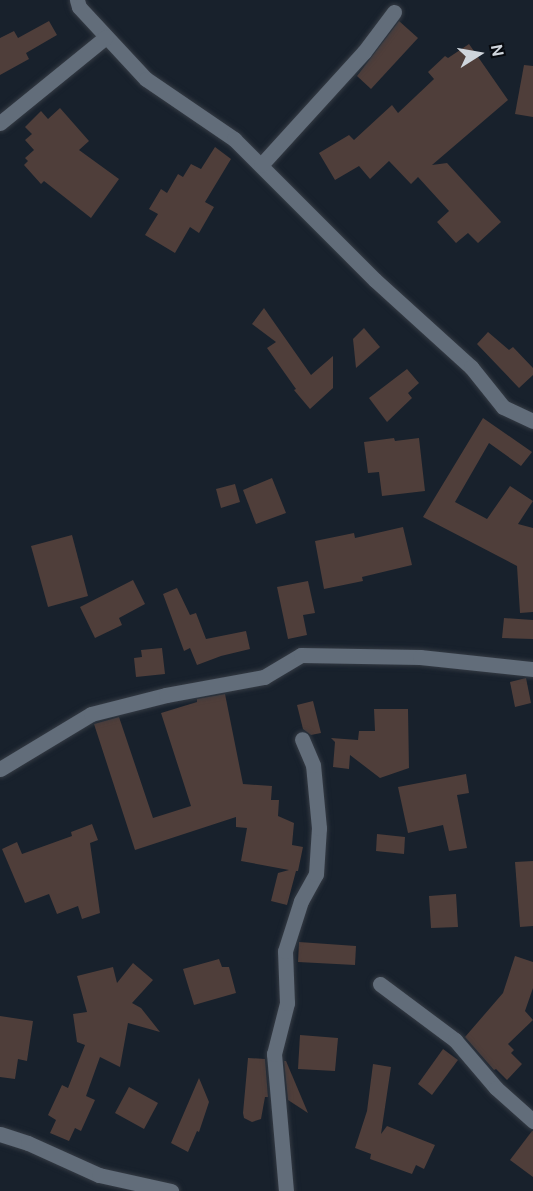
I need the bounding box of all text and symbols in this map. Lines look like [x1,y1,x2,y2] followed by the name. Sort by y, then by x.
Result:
[449,24,509,84] north arrow
[486,43,509,58] text: N

